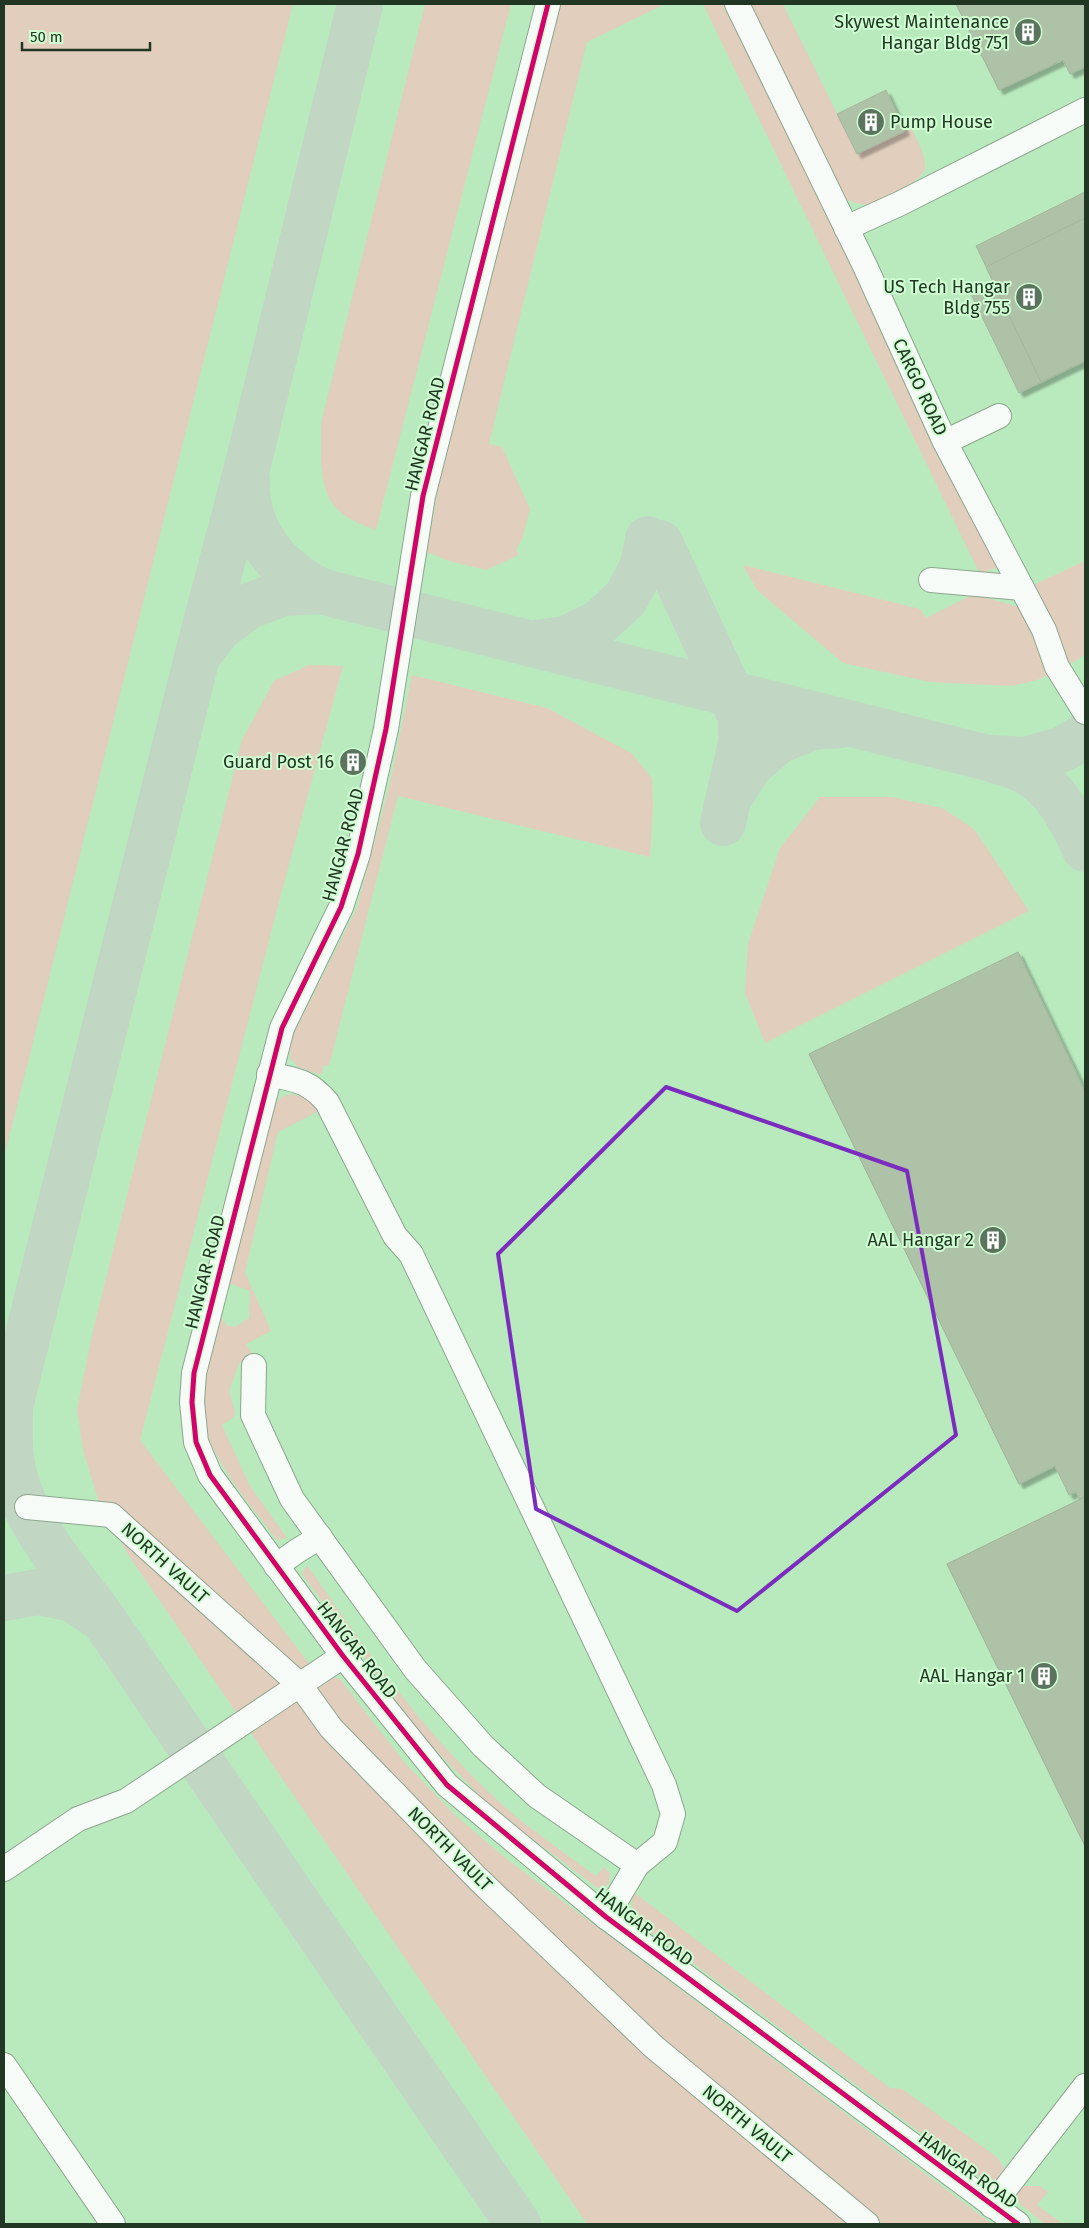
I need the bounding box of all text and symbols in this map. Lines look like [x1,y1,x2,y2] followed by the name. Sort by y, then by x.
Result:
[834,11,1009,54] place label: Skywest Maintenance Hangar Bldg 751
[1013,17,1043,47] building icon: Skywest Maintenance Hangar Bldg 751
[22,20,150,52] scale bar
[30,28,63,46] text: 50 m
[856,107,886,137] building icon: Pump House
[890,111,993,133] place label: Pump House
[883,276,1010,319] place label: US Tech Hangar Bldg 755
[1014,282,1044,312] building icon: US Tech Hangar Bldg 755
[888,335,952,439] street label: CARGO ROAD
[400,375,450,493] street label: HANGAR ROAD
[338,747,368,777] building icon: Guard Post 16
[223,751,334,773] place label: Guard Post 16
[317,786,369,904] street label: HANGAR ROAD
[180,1213,230,1331] street label: HANGAR ROAD
[978,1225,1008,1255] building icon: AAL Hangar 2
[868,1229,974,1251] place label: AAL Hangar 2
[117,1518,214,1608] street label: NORTH VAULT
[312,1597,402,1703] street label: HANGAR ROAD
[1029,1661,1059,1691] building icon: AAL Hangar 1
[920,1665,1025,1687] place label: AAL Hangar 1
[403,1802,497,1896] street label: NORTH VAULT
[591,1883,697,1971] street label: HANGAR ROAD
[698,2080,797,2168] street label: NORTH VAULT
[914,2127,1022,2213] street label: HANGAR ROAD

